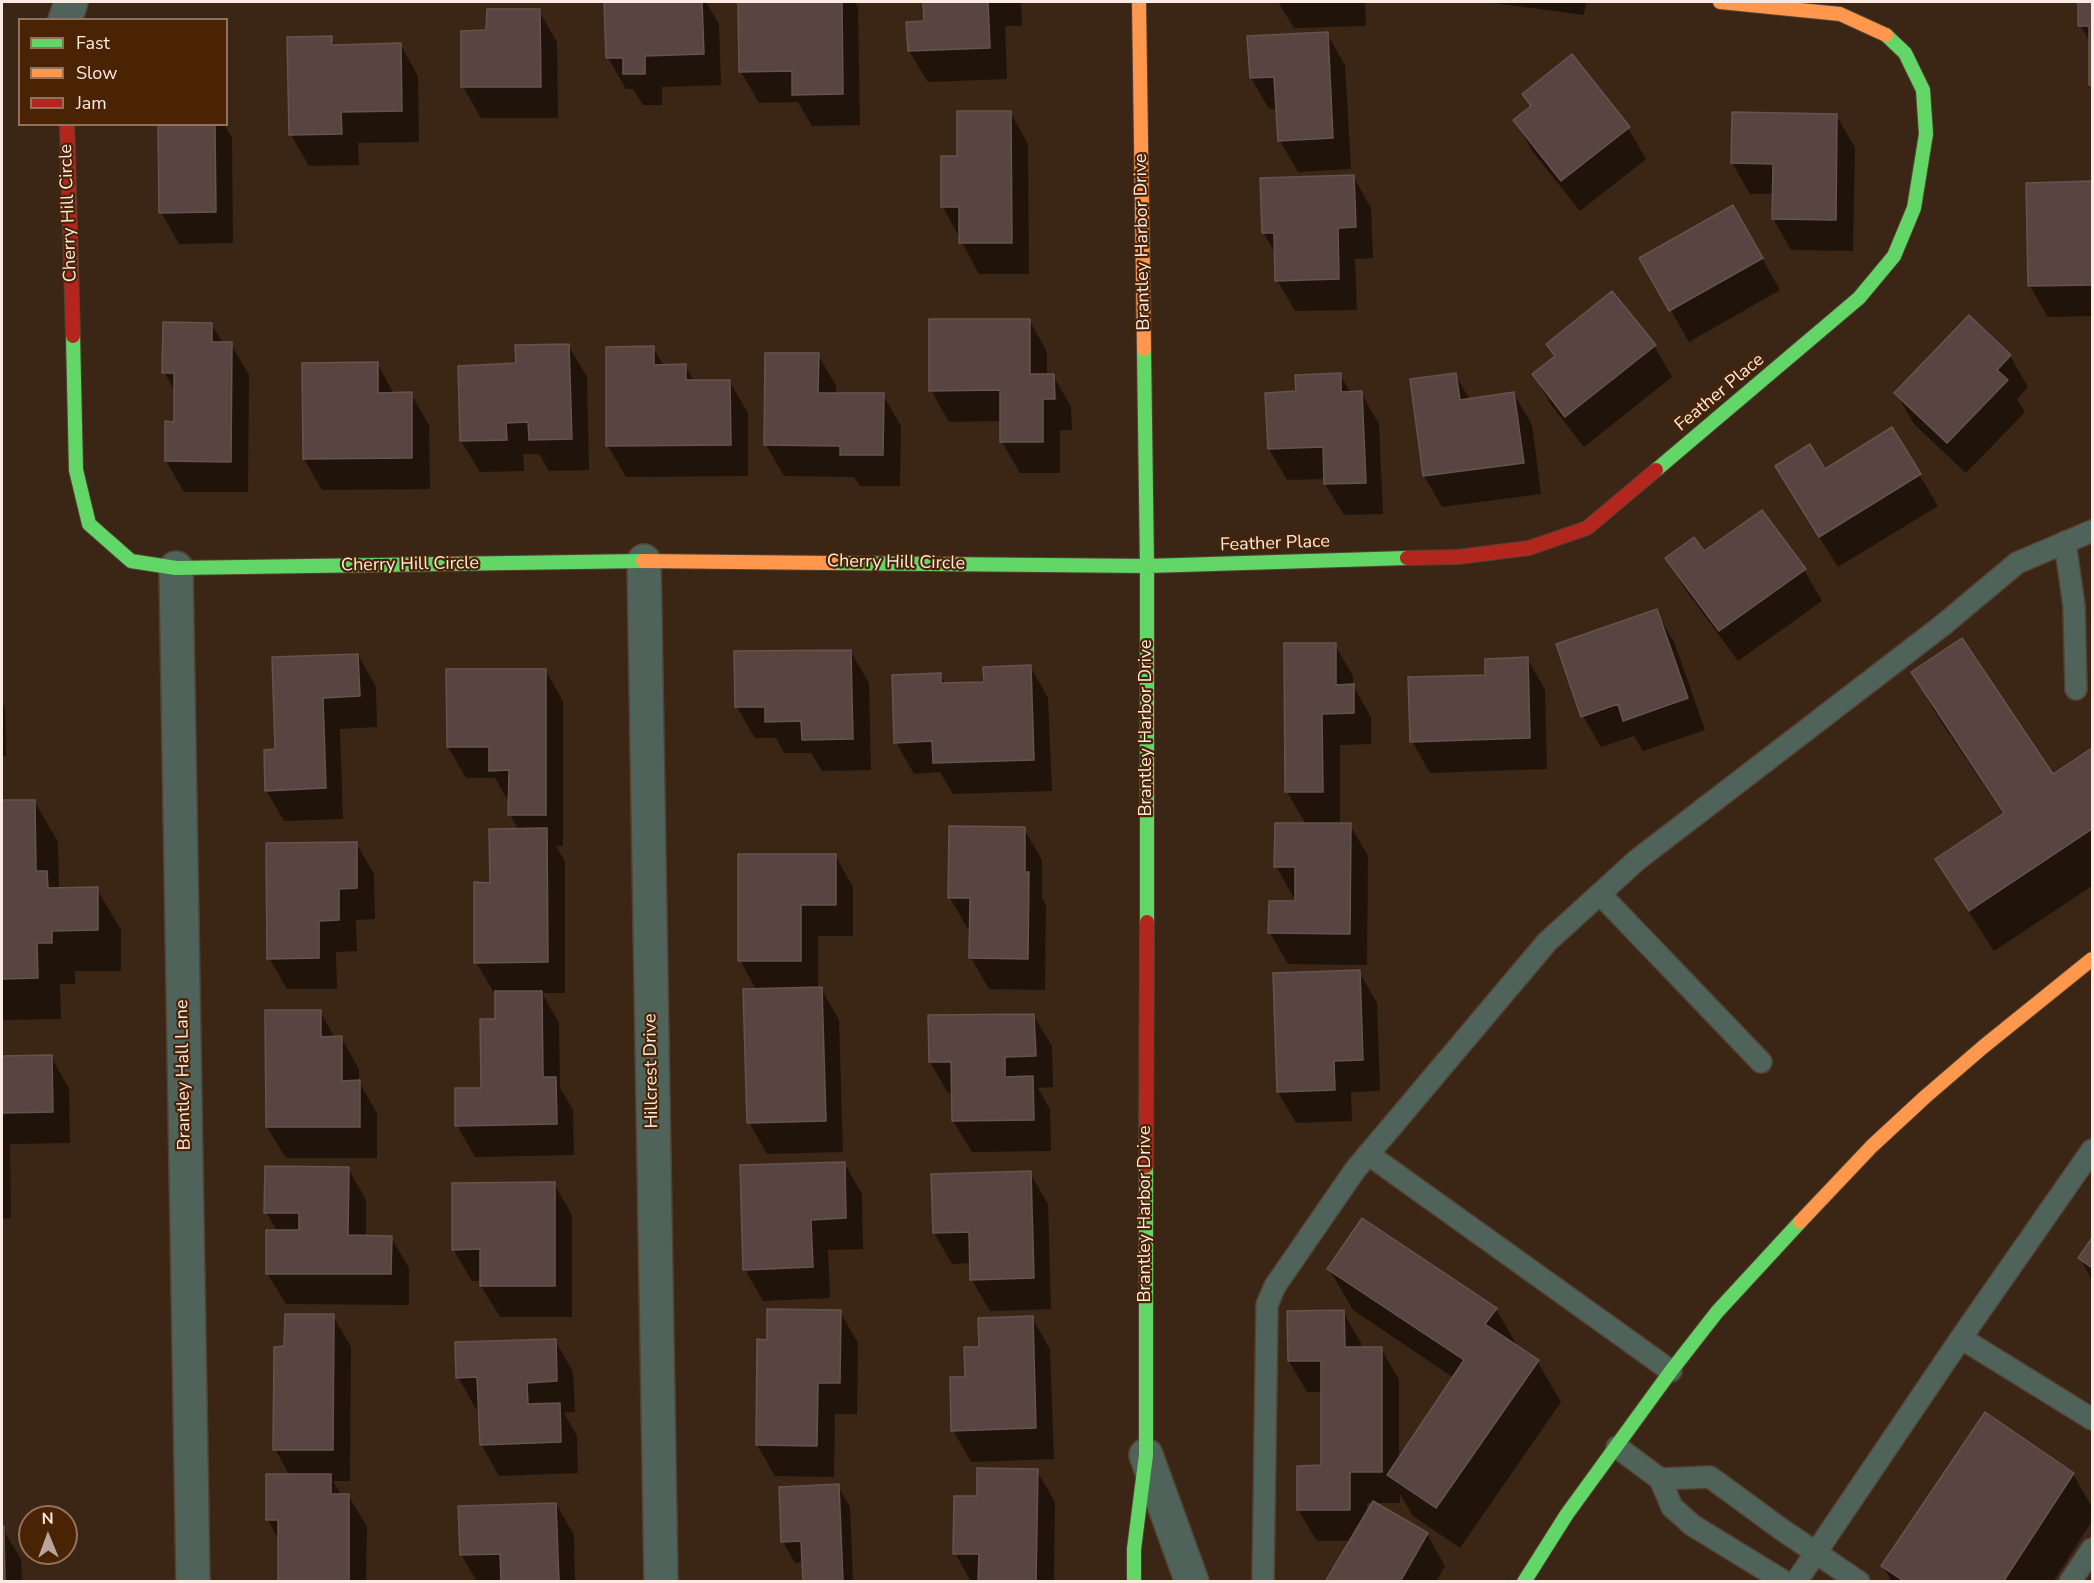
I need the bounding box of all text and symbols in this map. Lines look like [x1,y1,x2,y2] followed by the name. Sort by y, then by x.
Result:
[18,18,228,126] legend
[76,31,110,55] text: Fast
[76,61,117,85] text: Slow
[76,91,107,115] text: Jam
[56,144,82,282] street label: Cherry Hill Circle
[1131,153,1155,331] street label: Brantley Harbor Drive
[1671,349,1769,437] street label: Feather Place
[1220,531,1330,557] street label: Feather Place
[827,551,965,575] street label: Cherry Hill Circle
[341,553,479,577] street label: Cherry Hill Circle
[1136,639,1158,817] street label: Brantley Harbor Drive
[172,999,196,1151] street label: Brantley Hall Lane
[640,1013,664,1129] street label: Hillcrest Drive
[1135,1125,1157,1303] street label: Brantley Harbor Drive
[18,1505,78,1565] north arrow
[42,1508,54,1530] text: N

